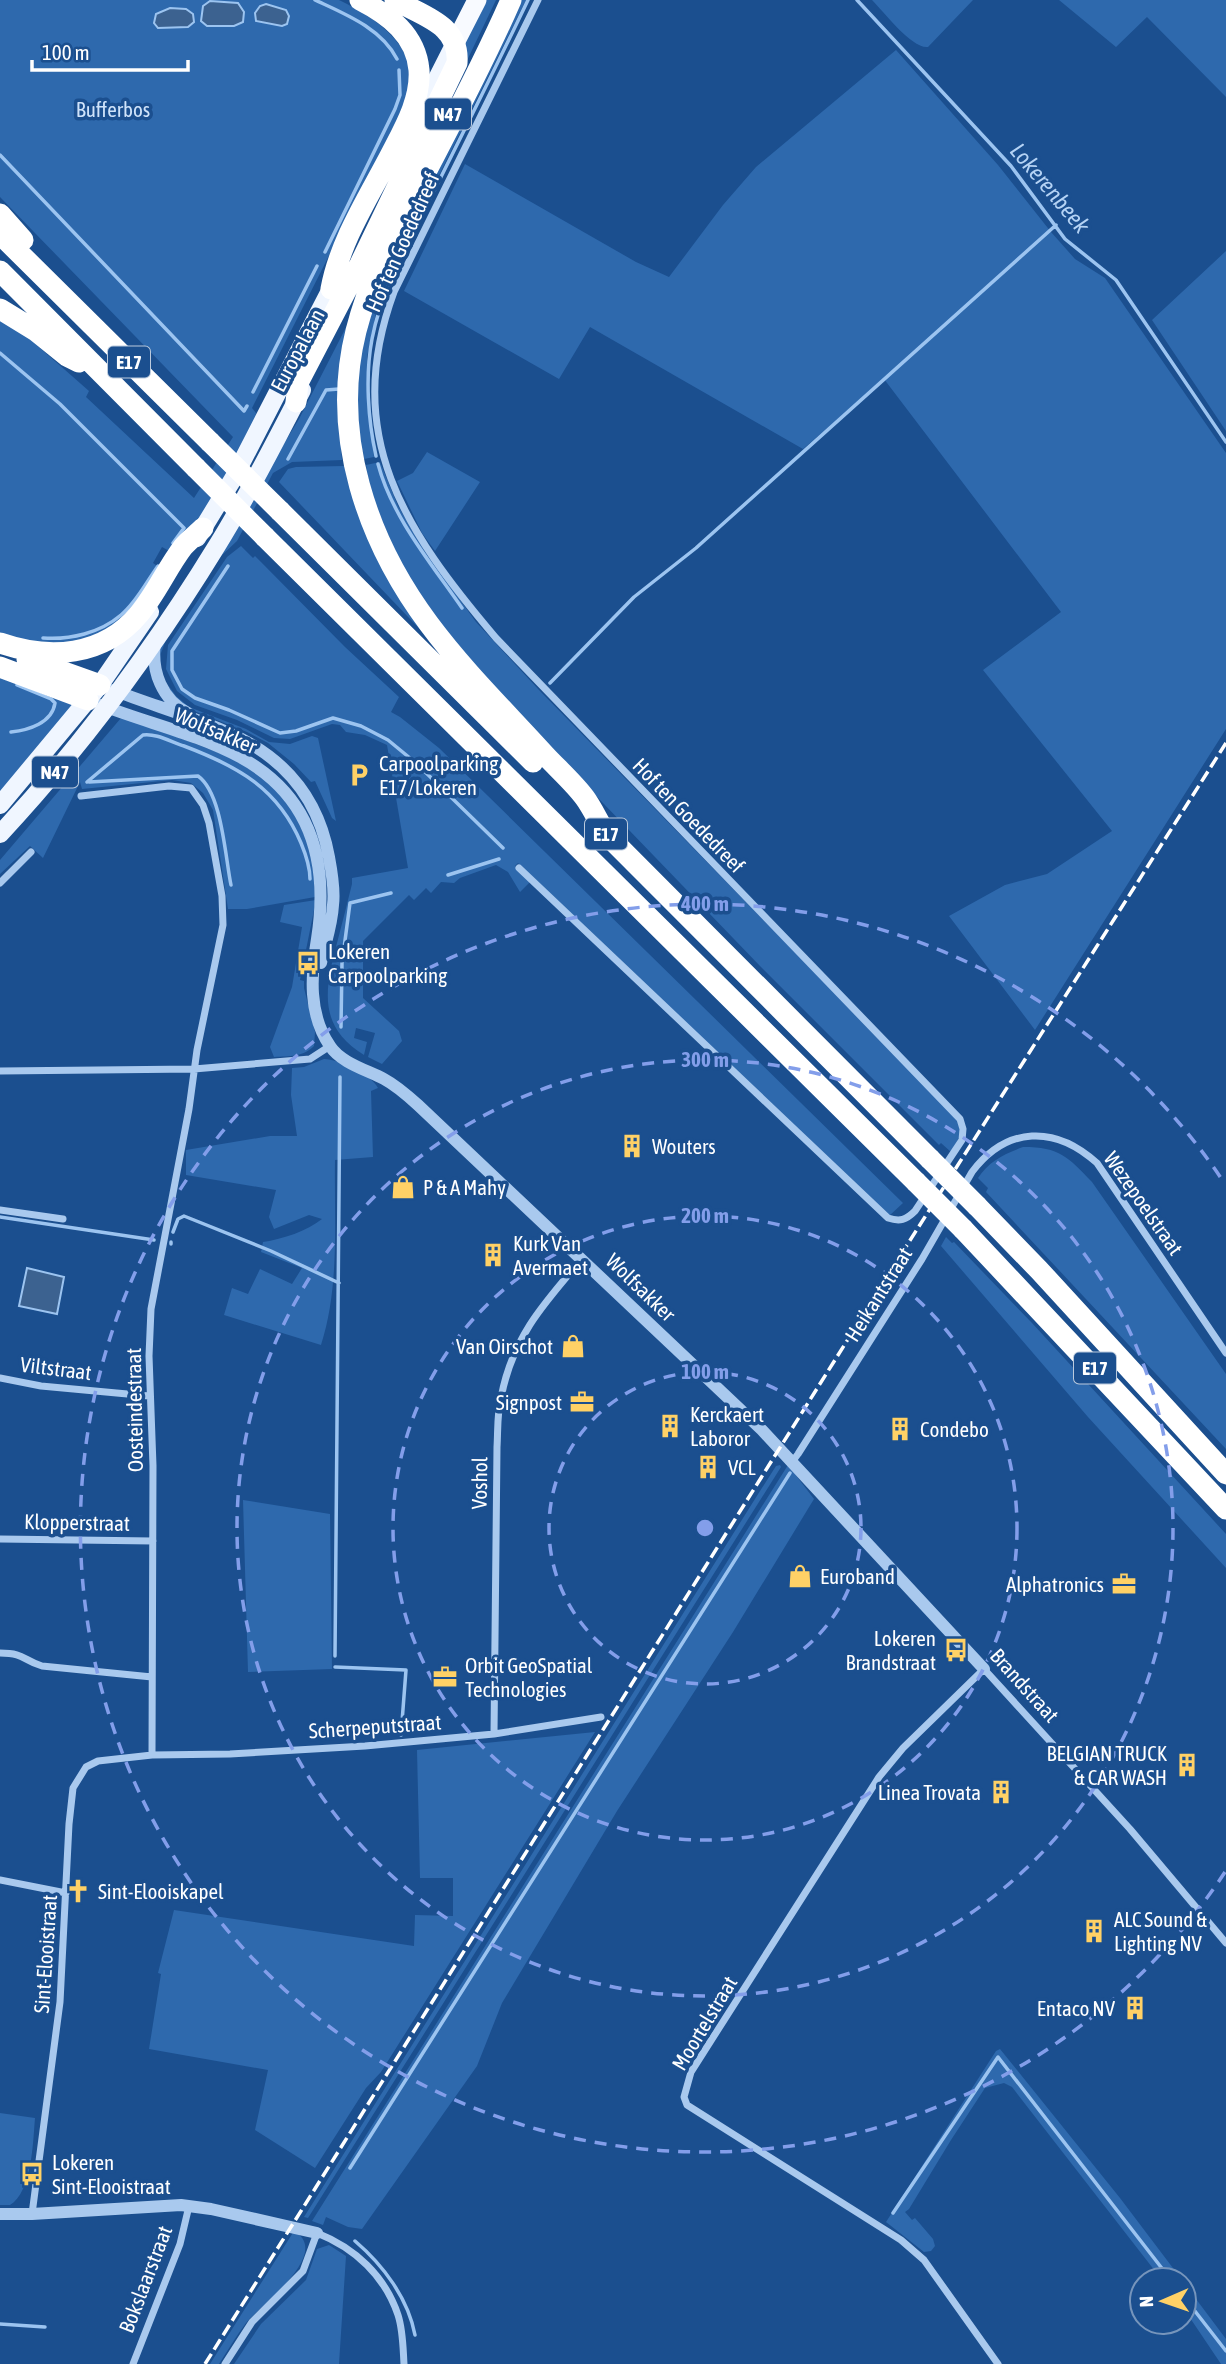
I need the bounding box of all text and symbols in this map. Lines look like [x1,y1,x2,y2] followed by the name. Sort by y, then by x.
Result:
[32,28,187,72] scale bar
[42,40,90,64] text: 100 m
[76,97,150,121] park label: Bufferbos
[425,98,471,130] road number: N47
[1005,138,1096,239] water label: Lokerenbeek
[361,168,444,315] street label: Hof ten Goededreef
[265,305,329,395] street label: Europalaan
[108,346,150,378] road number: E17
[171,702,261,758] street label: Wolfsakker
[379,751,498,799] place label: Carpoolparking E17/Lokeren
[628,753,750,877] street label: Hof ten Goededreef
[32,757,78,788] road number: N47
[345,761,373,789] parking icon: Carpoolparking E17/Lokeren
[585,818,627,849] road number: E17
[680,891,729,915] text: 400 m
[328,939,447,987] place label: Lokeren Carpoolparking
[294,949,322,977] bus stop icon: Lokeren Carpoolparking
[681,1047,729,1071] text: 300 m
[618,1132,646,1160] building icon: Wouters
[652,1134,716,1158] place label: Wouters
[1100,1147,1188,1259] street label: Wezepoelstraat
[389,1173,417,1201] shop icon: P & A Mahy
[423,1175,506,1199] place label: P & A Mahy
[681,1203,729,1227] text: 200 m
[513,1231,588,1279] place label: Kurk Van Avermaet
[479,1241,507,1269] building icon: Kurk Van Avermaet
[840,1242,916,1346] street label: Heikantstraat
[601,1248,681,1326] street label: Wolfsakker
[559,1332,587,1360] shop icon: Van Oirschot
[456,1334,553,1358] place label: Van Oirschot
[121,1348,147,1472] street label: Oosteindestraat
[19,1352,93,1384] street label: Viltstraat
[1074,1352,1116,1384] road number: E17
[681,1359,729,1383] text: 100 m
[568,1388,596,1416] office icon: Signpost
[496,1390,562,1414] place label: Signpost
[690,1402,764,1450] place label: Kerckaert Laboror
[656,1412,684,1440] building icon: Kerckaert Laboror
[886,1415,914,1443] building icon: Condebo
[920,1417,989,1441] place label: Condebo
[694,1453,722,1481] building icon: VCL
[728,1455,756,1479] place label: VCL
[467,1456,491,1509] street label: Voshol
[24,1509,130,1535] street label: Klopperstraat
[693,1516,717,1540] centre of rings
[786,1562,814,1590] shop icon: Euroband
[820,1564,895,1588] place label: Euroband
[1110,1570,1138,1598] office icon: Alphatronics
[1006,1572,1104,1596] place label: Alphatronics
[846,1626,936,1674] place label: Lokeren Brandstraat
[942,1636,970,1664] bus stop icon: Lokeren Brandstraat
[986,1643,1064,1727] street label: Brandstraat
[465,1653,593,1701] place label: Orbit GeoSpatial Technologies
[431,1663,459,1691] office icon: Orbit GeoSpatial Technologies
[308,1709,442,1743] street label: Scherpeputstraat
[1047,1741,1168,1789] place label: BELGIAN TRUCK & CAR WASH
[1173,1751,1201,1779] building icon: BELGIAN TRUCK & CAR WASH
[987,1778,1015,1806] building icon: Linea Trovata
[878,1780,981,1804] place label: Linea Trovata
[64,1877,92,1905] church icon: Sint-Elooiskapel
[98,1879,224,1903] place label: Sint-Elooiskapel
[29,1894,61,2014] street label: Sint-Elooistraat
[1114,1907,1207,1955] place label: ALC Sound & Lighting NV
[1080,1917,1108,1945] building icon: ALC Sound & Lighting NV
[667,1972,741,2074] street label: Moortelstraat
[1121,1994,1149,2022] building icon: Entaco NV
[1037,1996,1116,2020] place label: Entaco NV
[52,2150,171,2198] place label: Lokeren Sint-Elooistraat
[18,2160,46,2188] bus stop icon: Lokeren Sint-Elooistraat
[114,2222,176,2336] street label: Bokslaarstraat
[1128,2266,1198,2336] north arrow
[1135,2296,1157,2308] text: N

